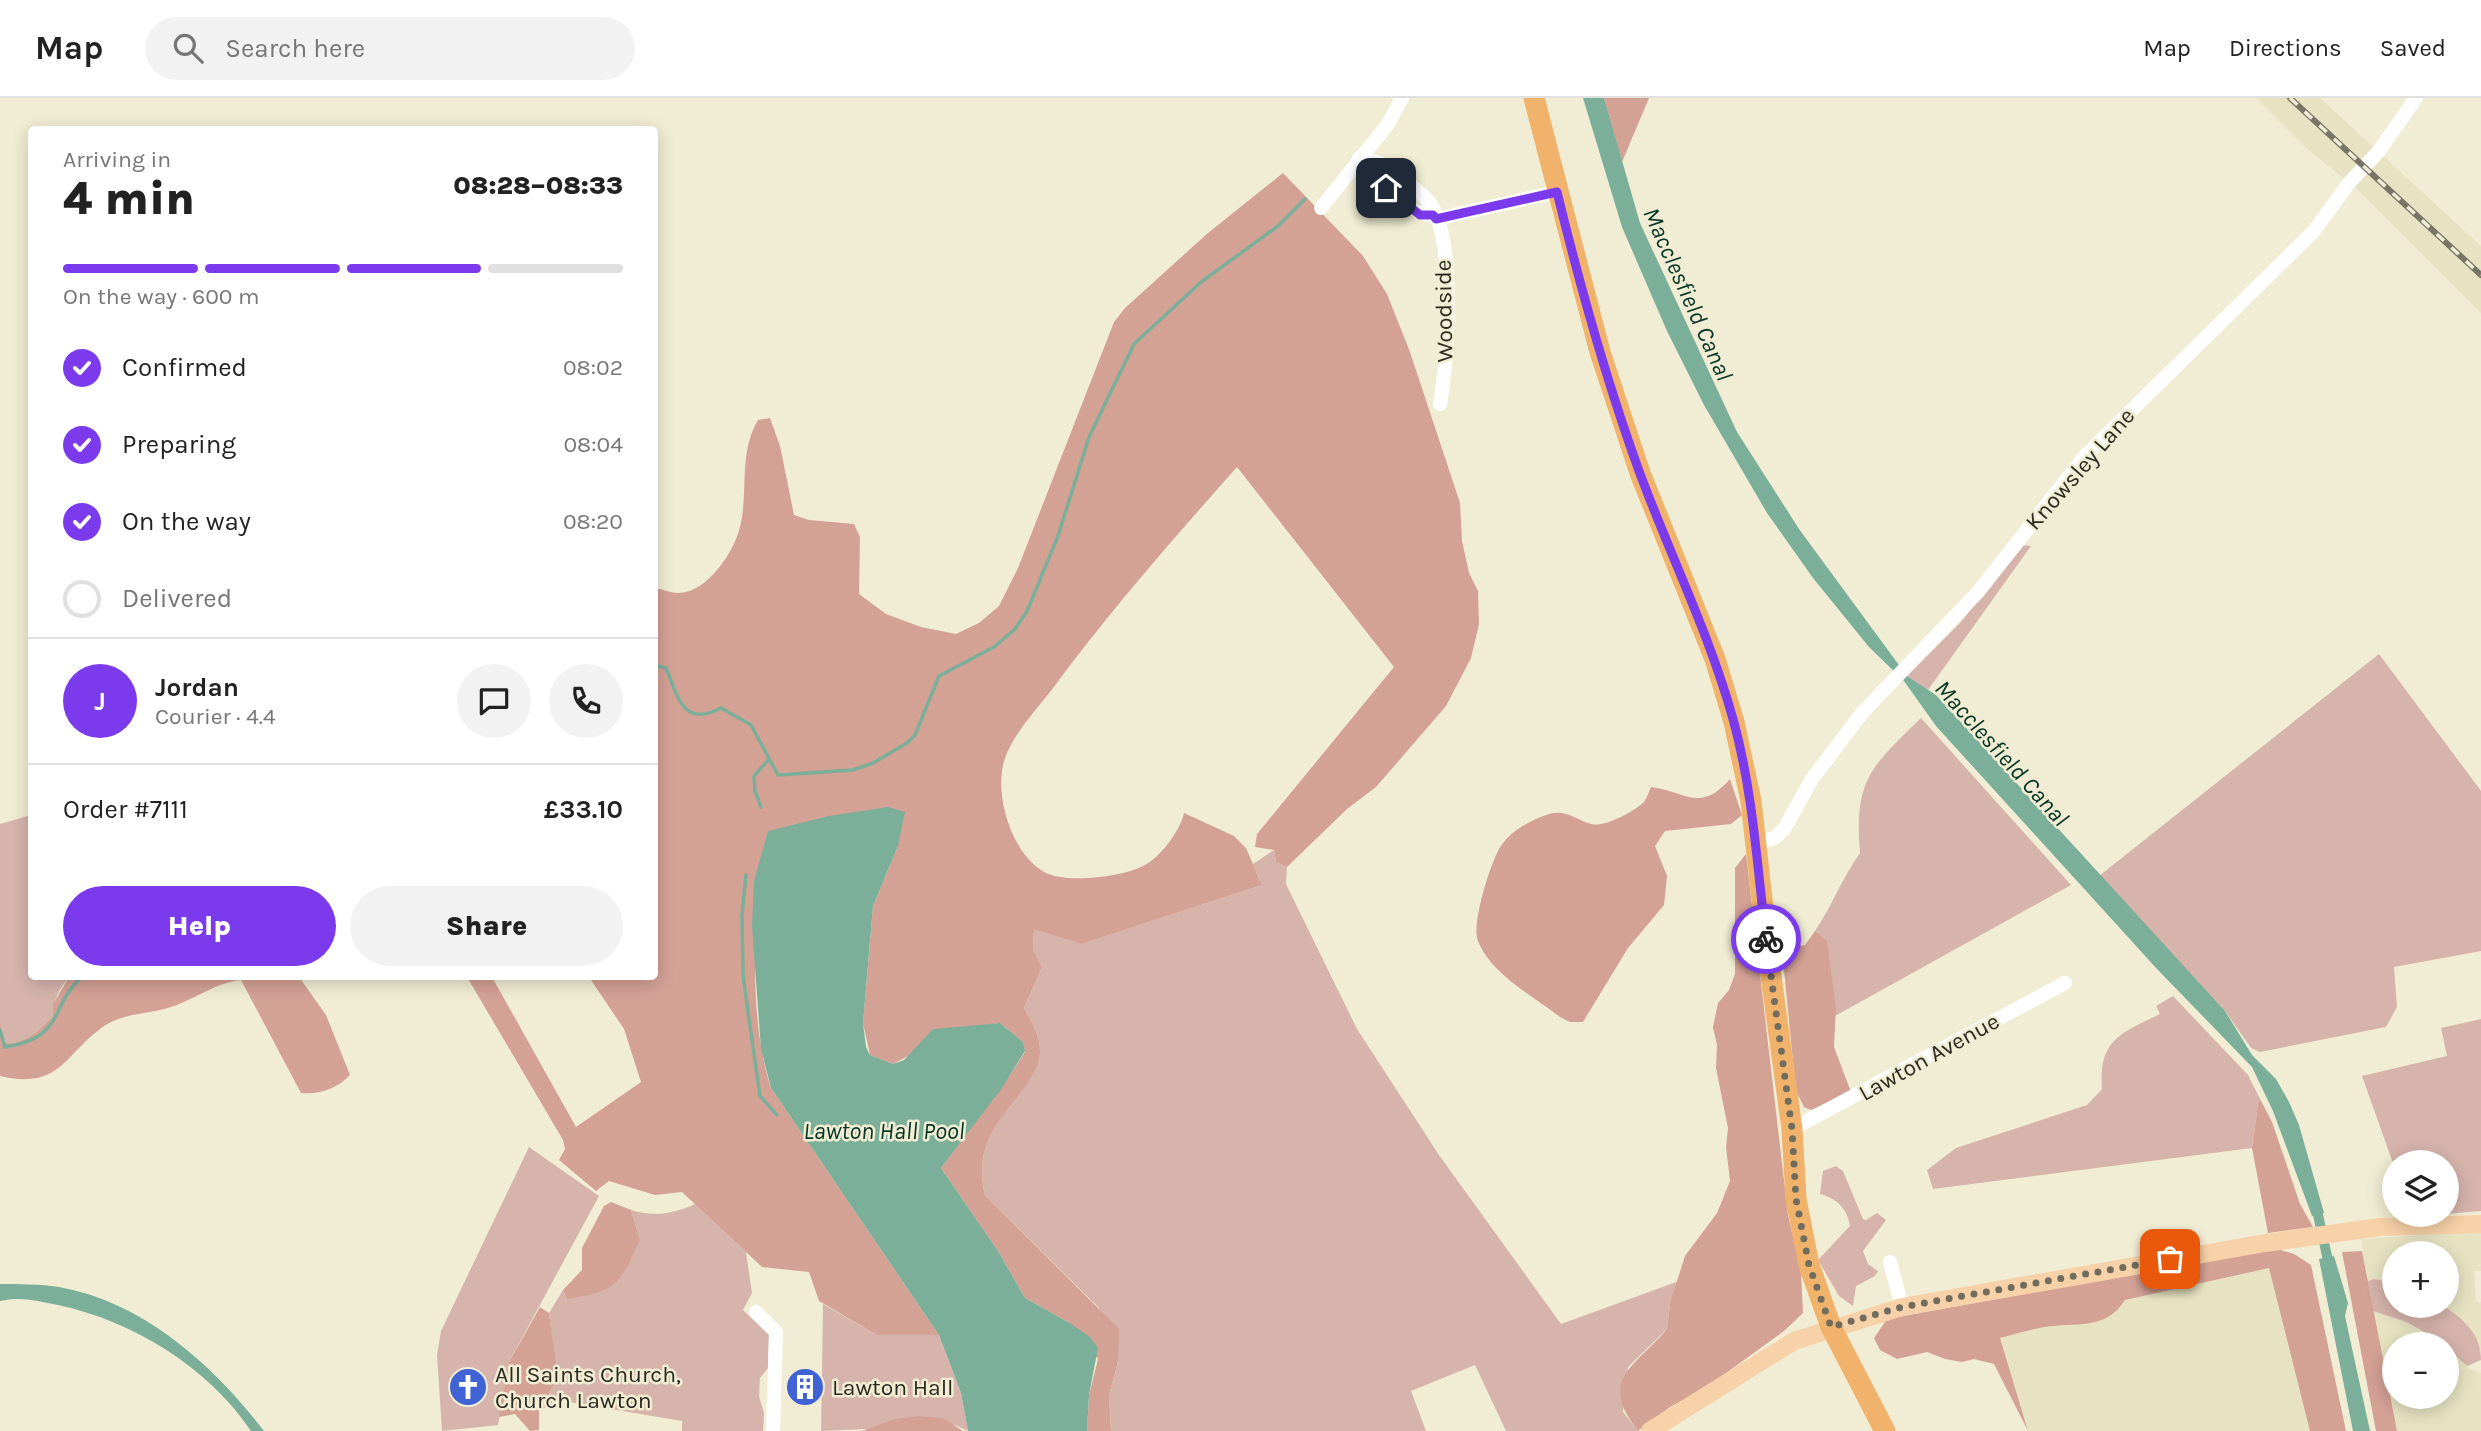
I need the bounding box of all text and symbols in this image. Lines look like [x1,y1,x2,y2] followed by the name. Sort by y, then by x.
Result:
[145,17,635,80] search box
[35,29,103,67] text: Map
[169,29,207,67] icon: search
[225,33,365,64] text: Search here
[2143,34,2191,62] text: Map
[2229,34,2342,62] text: Directions
[2380,34,2446,62] text: Saved
[63,146,171,173] text: Arriving in
[1356,158,1416,218] pin
[1367,169,1405,207] icon: home
[453,170,623,201] text: 08:28–08:33
[63,172,195,226] text: 4 min
[1637,203,1739,385] water label: Macclesfield Canal
[1430,259,1458,363] street label: Woodside
[63,283,260,310] text: On the way · 600 m
[63,349,101,387] icon: check
[122,352,247,383] text: Confirmed
[563,354,623,381] text: 08:02
[2020,403,2140,535] street label: Knowsley Lane
[63,426,101,464] icon: check
[122,429,236,460] text: Preparing
[563,431,623,458] text: 08:04
[63,503,101,541] icon: check
[122,506,251,537] text: On the way
[563,508,623,535] text: 08:20
[122,583,232,614] text: Delivered
[457,664,531,738] button: chat
[549,664,623,738] button: phone
[155,672,239,703] text: Jordan
[1929,674,2075,832] water label: Macclesfield Canal
[94,686,106,717] text: J
[155,703,276,730] text: Courier · 4.4
[63,794,188,825] text: Order #7111
[544,794,623,825] text: £33.10
[63,886,336,966] button: Help
[350,886,623,966] button: Share
[1731,904,1801,974] courier
[1747,920,1785,958] icon: bike
[1854,1007,2004,1107] street label: Lawton Avenue
[803,1117,965,1145] water label: Lawton Hall Pool
[2382,1150,2459,1409] map controls
[2382,1150,2459,1227] button: layers
[2140,1229,2200,1289] pin
[2151,1240,2189,1278] icon: bag
[2382,1241,2459,1318] button: +
[2382,1332,2459,1409] button: −
[495,1361,681,1414] place label: All Saints Church, Church Lawton
[447,1366,489,1408] church icon: All Saints Church, Church Lawton
[784,1366,826,1408] building icon: Lawton Hall
[832,1374,954,1401] place label: Lawton Hall

